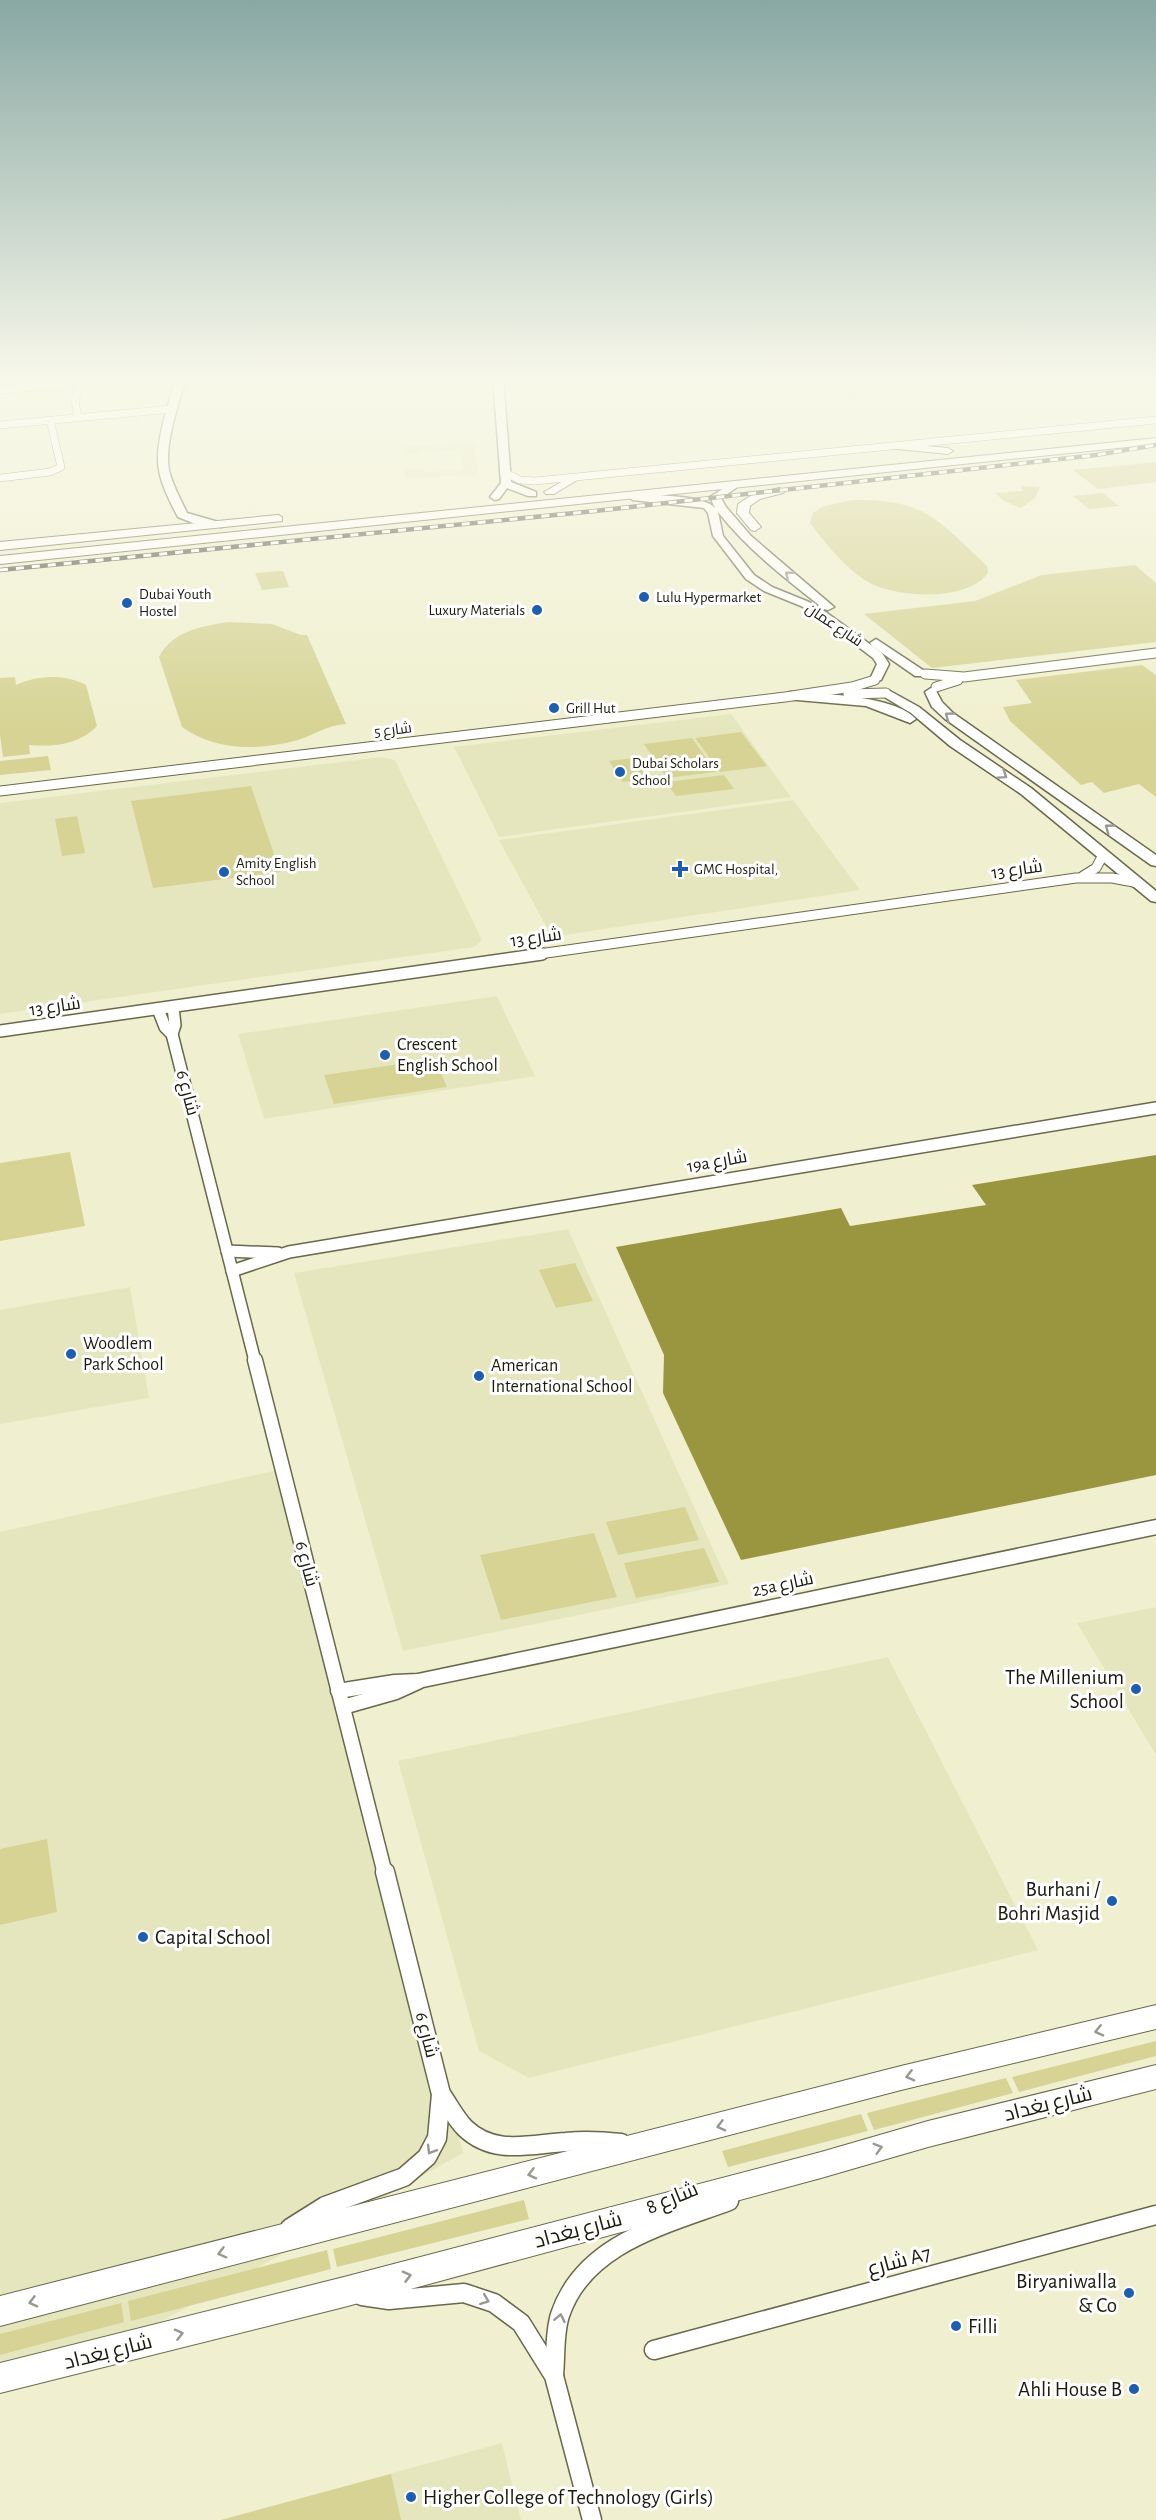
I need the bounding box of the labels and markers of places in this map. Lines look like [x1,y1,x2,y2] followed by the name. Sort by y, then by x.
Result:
[139,587,212,619] place label: Dubai Youth Hostel
[637,590,651,604] marker: Lulu Hypermarket
[656,590,761,605] place label: Lulu Hypermarket
[120,596,134,610] marker: Dubai Youth Hostel
[428,603,525,618] place label: Luxury Materials
[530,603,544,617] marker: Luxury Materials
[547,701,561,715] marker: Grill Hut
[566,701,616,716] place label: Grill Hut
[632,756,719,788] place label: Dubai Scholars School
[613,765,627,779] marker: Dubai Scholars School
[236,856,317,888] place label: Amity English School
[671,860,689,878] marker: GMC Hospital,
[694,862,778,877] place label: GMC Hospital,
[217,865,231,879] marker: Amity English School
[397,1036,498,1075] place label: Crescent English School
[378,1048,392,1062] marker: Crescent English School
[83,1335,164,1374] place label: Woodlem Park School
[64,1347,78,1361] marker: Woodlem Park School
[491,1357,632,1396] place label: American International School
[472,1369,486,1383] marker: American International School
[1005,1667,1124,1712] place label: The Millenium School
[1129,1682,1143,1696] marker: The Millenium School
[997,1879,1101,1924] place label: Burhani / Bohri Masjid
[1105,1894,1119,1908] marker: Burhani / Bohri Masjid
[155,1927,271,1948] place label: Capital School
[136,1930,150,1944] marker: Capital School
[1016,2271,1117,2316] place label: Biryaniwalla & Co
[1122,2286,1136,2300] marker: Biryaniwalla & Co
[968,2316,998,2337] place label: Filli
[949,2319,963,2333] marker: Filli
[1018,2379,1122,2400] place label: Ahli House B
[1127,2382,1141,2396] marker: Ahli House B
[423,2487,714,2508] place label: Higher College of Technology (Girls)
[404,2490,418,2504] marker: Higher College of Technology (Girls)

